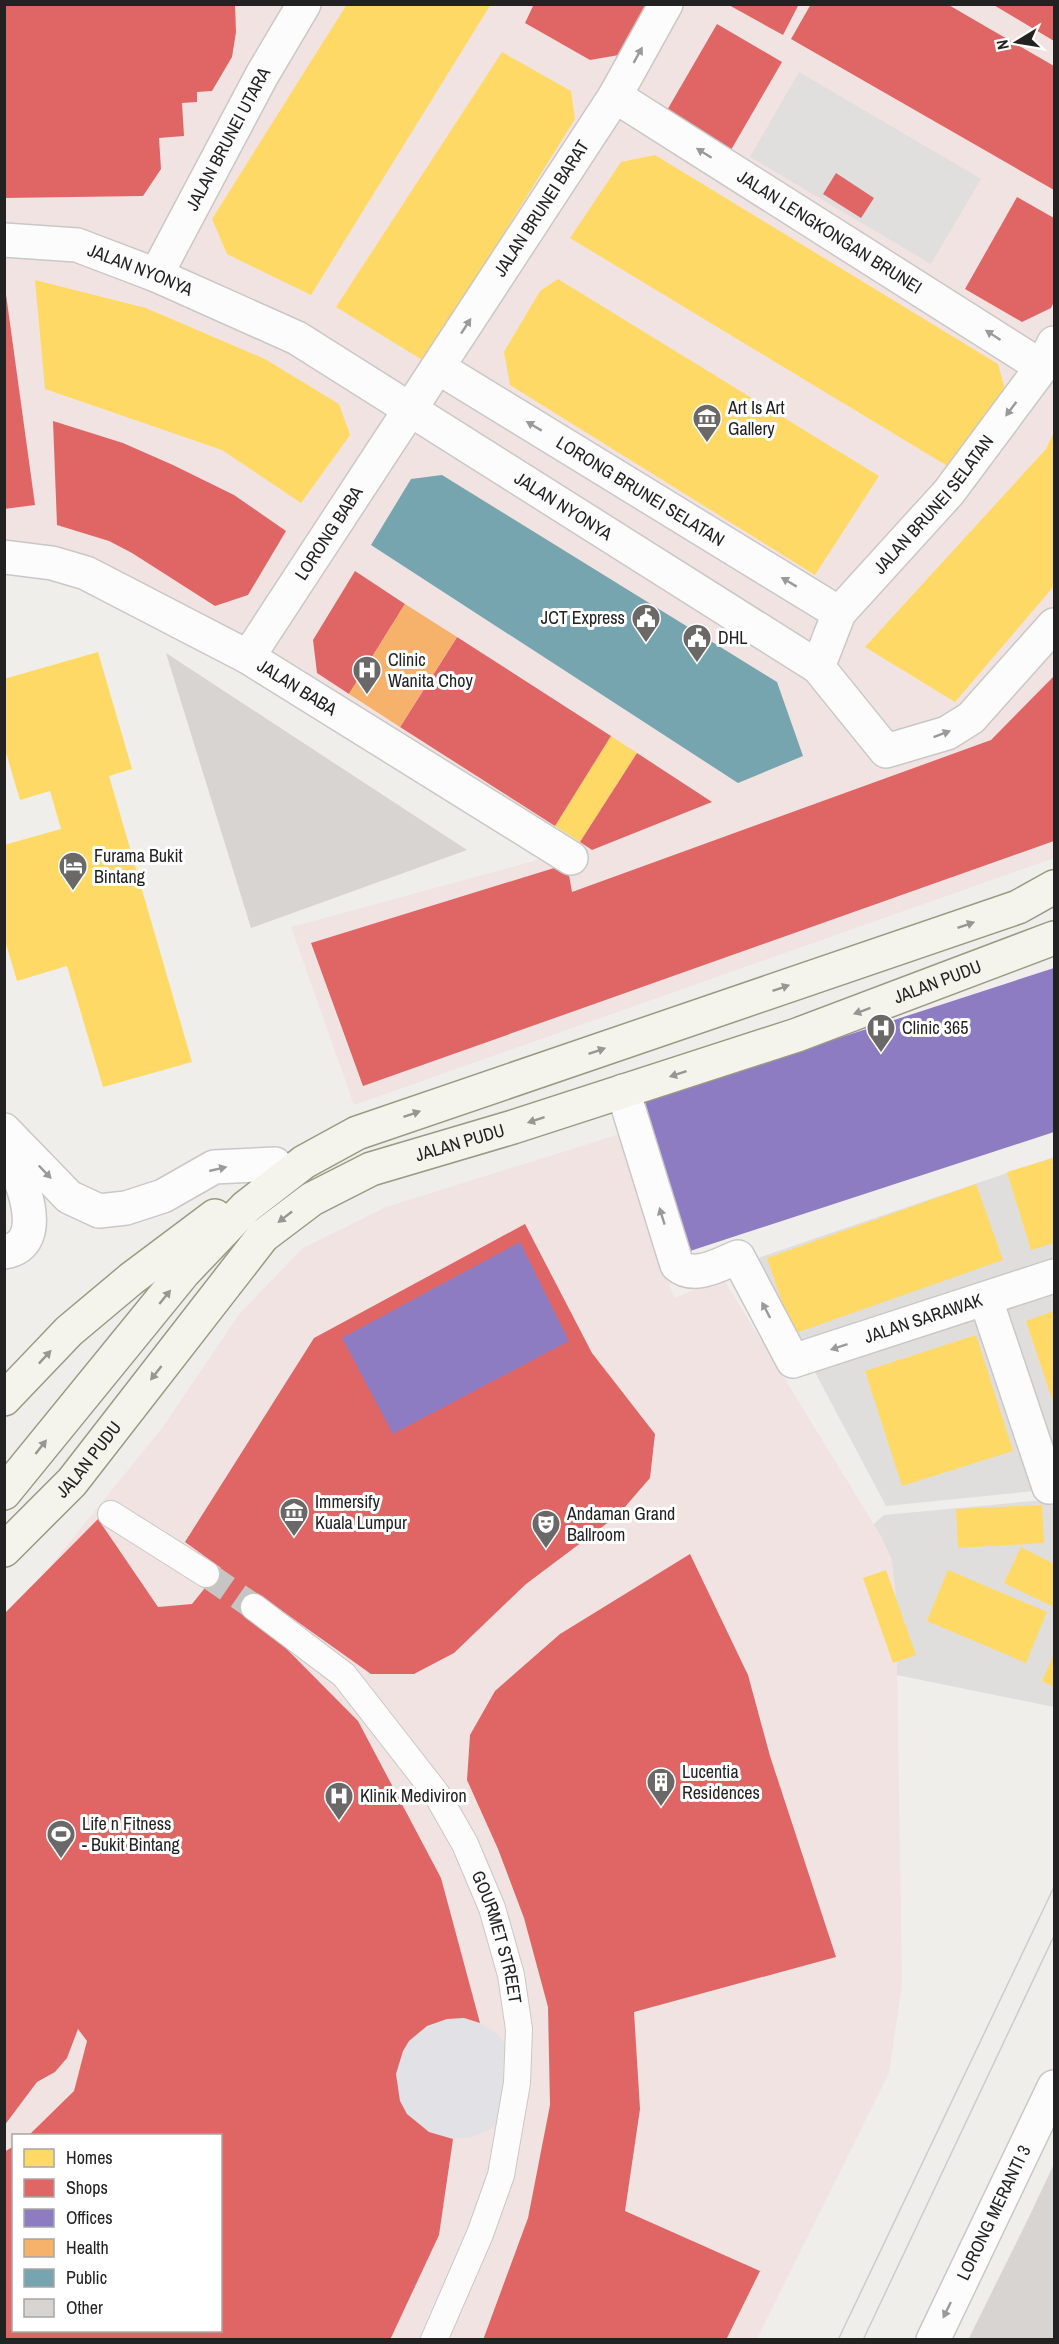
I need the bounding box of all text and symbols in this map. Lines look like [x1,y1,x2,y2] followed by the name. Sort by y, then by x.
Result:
[987,12,1047,72] north arrow
[991,38,1014,52] text: N
[633,46,643,63] one-way arrow
[179,62,276,215] street label: JALAN BRUNEI UTARA
[487,135,595,281] street label: JALAN BRUNEI BARAT
[696,147,712,158] one-way arrow
[733,164,927,300] street label: JALAN LENGKONGAN BRUNEI
[84,237,197,302] street label: JALAN NYONYA
[461,318,472,334] one-way arrow
[985,330,1001,341] one-way arrow
[727,395,785,441] place label: Art Is Art Gallery
[1004,401,1017,417] one-way arrow
[691,402,723,444] museum icon: Art Is Art Gallery
[525,420,542,431] one-way arrow
[552,430,729,552] street label: LORONG BRUNEI SELATAN
[867,430,999,579] street label: JALAN BRUNEI SELATAN
[510,465,617,546] street label: JALAN NYONYA
[289,481,369,585] street label: LORONG BABA
[781,577,797,588] one-way arrow
[630,602,662,644] public building icon: JCT Express
[541,605,625,630] place label: JCT Express
[681,622,713,664] public building icon: DHL
[718,625,748,650] place label: DHL
[388,647,473,693] place label: Clinic Wanita Choy
[253,653,342,721] street label: JALAN BABA
[351,654,383,696] hospital icon: Clinic Wanita Choy
[934,728,952,738] one-way arrow
[94,843,183,889] place label: Furama Bukit Bintang
[57,850,89,892] hotel icon: Furama Bukit Bintang
[957,920,975,929] one-way arrow
[890,954,985,1009] street label: JALAN PUDU
[772,983,790,993] one-way arrow
[853,1006,871,1016] one-way arrow
[865,1012,897,1054] hospital icon: Clinic 365
[902,1015,968,1040] place label: Clinic 365
[588,1046,606,1056] one-way arrow
[669,1069,687,1079] one-way arrow
[403,1109,421,1119] one-way arrow
[527,1116,545,1125] one-way arrow
[412,1117,507,1167] street label: JALAN PUDU
[209,1163,227,1173] one-way arrow
[38,1165,52,1180] one-way arrow
[657,1207,666,1225] one-way arrow
[278,1210,293,1223] one-way arrow
[861,1287,986,1349] street label: JALAN SARAWAK
[158,1289,170,1304] one-way arrow
[761,1301,771,1318] one-way arrow
[830,1342,848,1352] one-way arrow
[38,1349,52,1364] one-way arrow
[151,1366,163,1381] one-way arrow
[50,1416,127,1503] street label: JALAN PUDU
[34,1439,47,1455] one-way arrow
[315,1489,407,1535] place label: Immersify Kuala Lumpur
[278,1496,310,1538] museum icon: Immersify Kuala Lumpur
[566,1501,675,1547] place label: Andaman Grand Ballroom
[530,1508,562,1550] theatre icon: Andaman Grand Ballroom
[682,1759,760,1805] place label: Lucentia Residences
[645,1766,677,1808] building icon: Lucentia Residences
[323,1780,355,1822] hospital icon: Klinik Mediviron
[360,1783,467,1808] place label: Klinik Mediviron
[82,1811,180,1857] place label: Life n Fitness - Bukit Bintang
[45,1818,77,1860] sports icon: Life n Fitness - Bukit Bintang
[466,1867,528,2005] street label: GOURMET STREET
[12,2134,222,2332] legend
[950,2141,1036,2284] street label: LORONG MERANTI 3
[66,2145,113,2170] text: Homes
[66,2175,108,2200] text: Shops
[66,2205,113,2230] text: Offices
[66,2235,109,2260] text: Health
[66,2265,107,2290] text: Public
[66,2295,103,2320] text: Other
[943,2302,952,2319] one-way arrow

